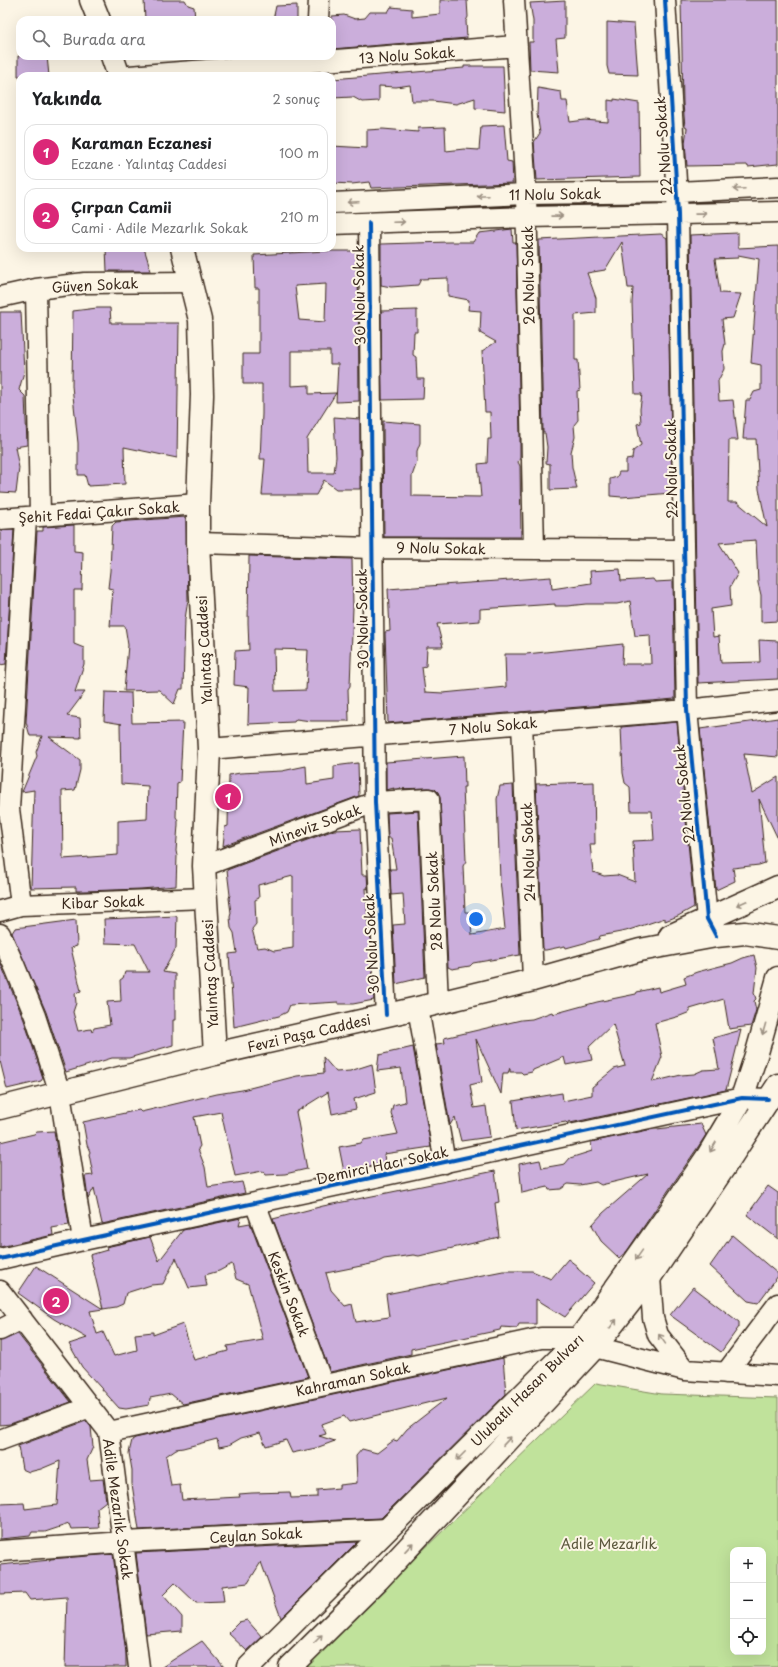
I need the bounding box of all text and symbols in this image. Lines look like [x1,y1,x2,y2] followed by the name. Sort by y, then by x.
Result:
[16,16,336,60] search box
[30,27,52,49] icon: search
[62,27,145,50] text: Burada ara
[358,41,456,69] street label: 13 Nolu Sokak
[32,85,102,111] text: Yakında
[272,89,320,108] text: 2 sonuç
[649,96,677,196] street label: 22 Nolu Sokak
[71,131,212,154] text: Karaman Eczanesi
[43,143,49,162] text: 1
[279,143,319,162] text: 100 m
[71,154,227,173] text: Eczane · Yalıntaş Caddesi
[509,183,601,205] street label: 11 Nolu Sokak
[733,185,746,193] one-way arrow
[477,192,490,199] one-way arrow
[71,195,172,218] text: Çırpan Camii
[347,198,360,206] one-way arrow
[41,207,51,226] text: 2
[280,207,319,226] text: 210 m
[694,210,707,217] one-way arrow
[550,212,563,220] one-way arrow
[71,218,248,237] text: Cami · Adile Mezarlık Sokak
[392,218,405,225] one-way arrow
[517,225,539,325] street label: 26 Nolu Sokak
[348,245,370,345] street label: 30 Nolu Sokak
[51,272,139,298] street label: Güven Sokak
[660,419,682,519] street label: 22 Nolu Sokak
[18,496,180,528] street label: Şehit Fedai Çakır Sokak
[396,537,486,559] street label: 9 Nolu Sokak
[351,569,373,669] street label: 30 Nolu Sokak
[191,595,217,705] street label: Yalıntaş Caddesi
[448,712,538,740] street label: 7 Nolu Sokak
[668,744,700,844] street label: 22 Nolu Sokak
[215,782,241,812] pin: 1
[266,799,364,851] street label: Mineviz Sokak
[516,802,540,902] street label: 24 Nolu Sokak
[421,851,447,951] street label: 28 Nolu Sokak
[61,890,145,914] street label: Kibar Sokak
[358,893,384,995] street label: 30 Nolu Sokak
[737,900,749,907] one-way arrow
[466,909,486,929] your location
[197,919,223,1029] street label: Yalıntaş Caddesi
[245,1009,373,1057] street label: Fevzi Paşa Caddesi
[760,1022,767,1035] one-way arrow
[314,1141,450,1189] street label: Demirci Hacı Sokak
[708,1141,716,1153] one-way arrow
[263,1248,315,1340] street label: Keskin Sokak
[635,1249,644,1260] one-way arrow
[43,1286,69,1316] pin: 2
[609,1319,617,1330] one-way arrow
[466,1329,588,1451] street label: Ulubatlı Hasan Bulvarı
[658,1334,666,1345] one-way arrow
[294,1357,412,1401] street label: Kahraman Sokak
[502,1436,512,1446] one-way arrow
[98,1437,138,1581] street label: Adile Mezarlık Sokak
[456,1451,466,1461] one-way arrow
[209,1522,303,1548] street label: Ceylan Sokak
[561,1533,657,1554] park label: Adile Mezarlık
[404,1542,413,1552] one-way arrow
[730,1547,766,1655] map controls
[730,1547,766,1583] button: +
[730,1583,766,1619] button: −
[730,1619,766,1655] button: locate
[313,1635,323,1644] one-way arrow

